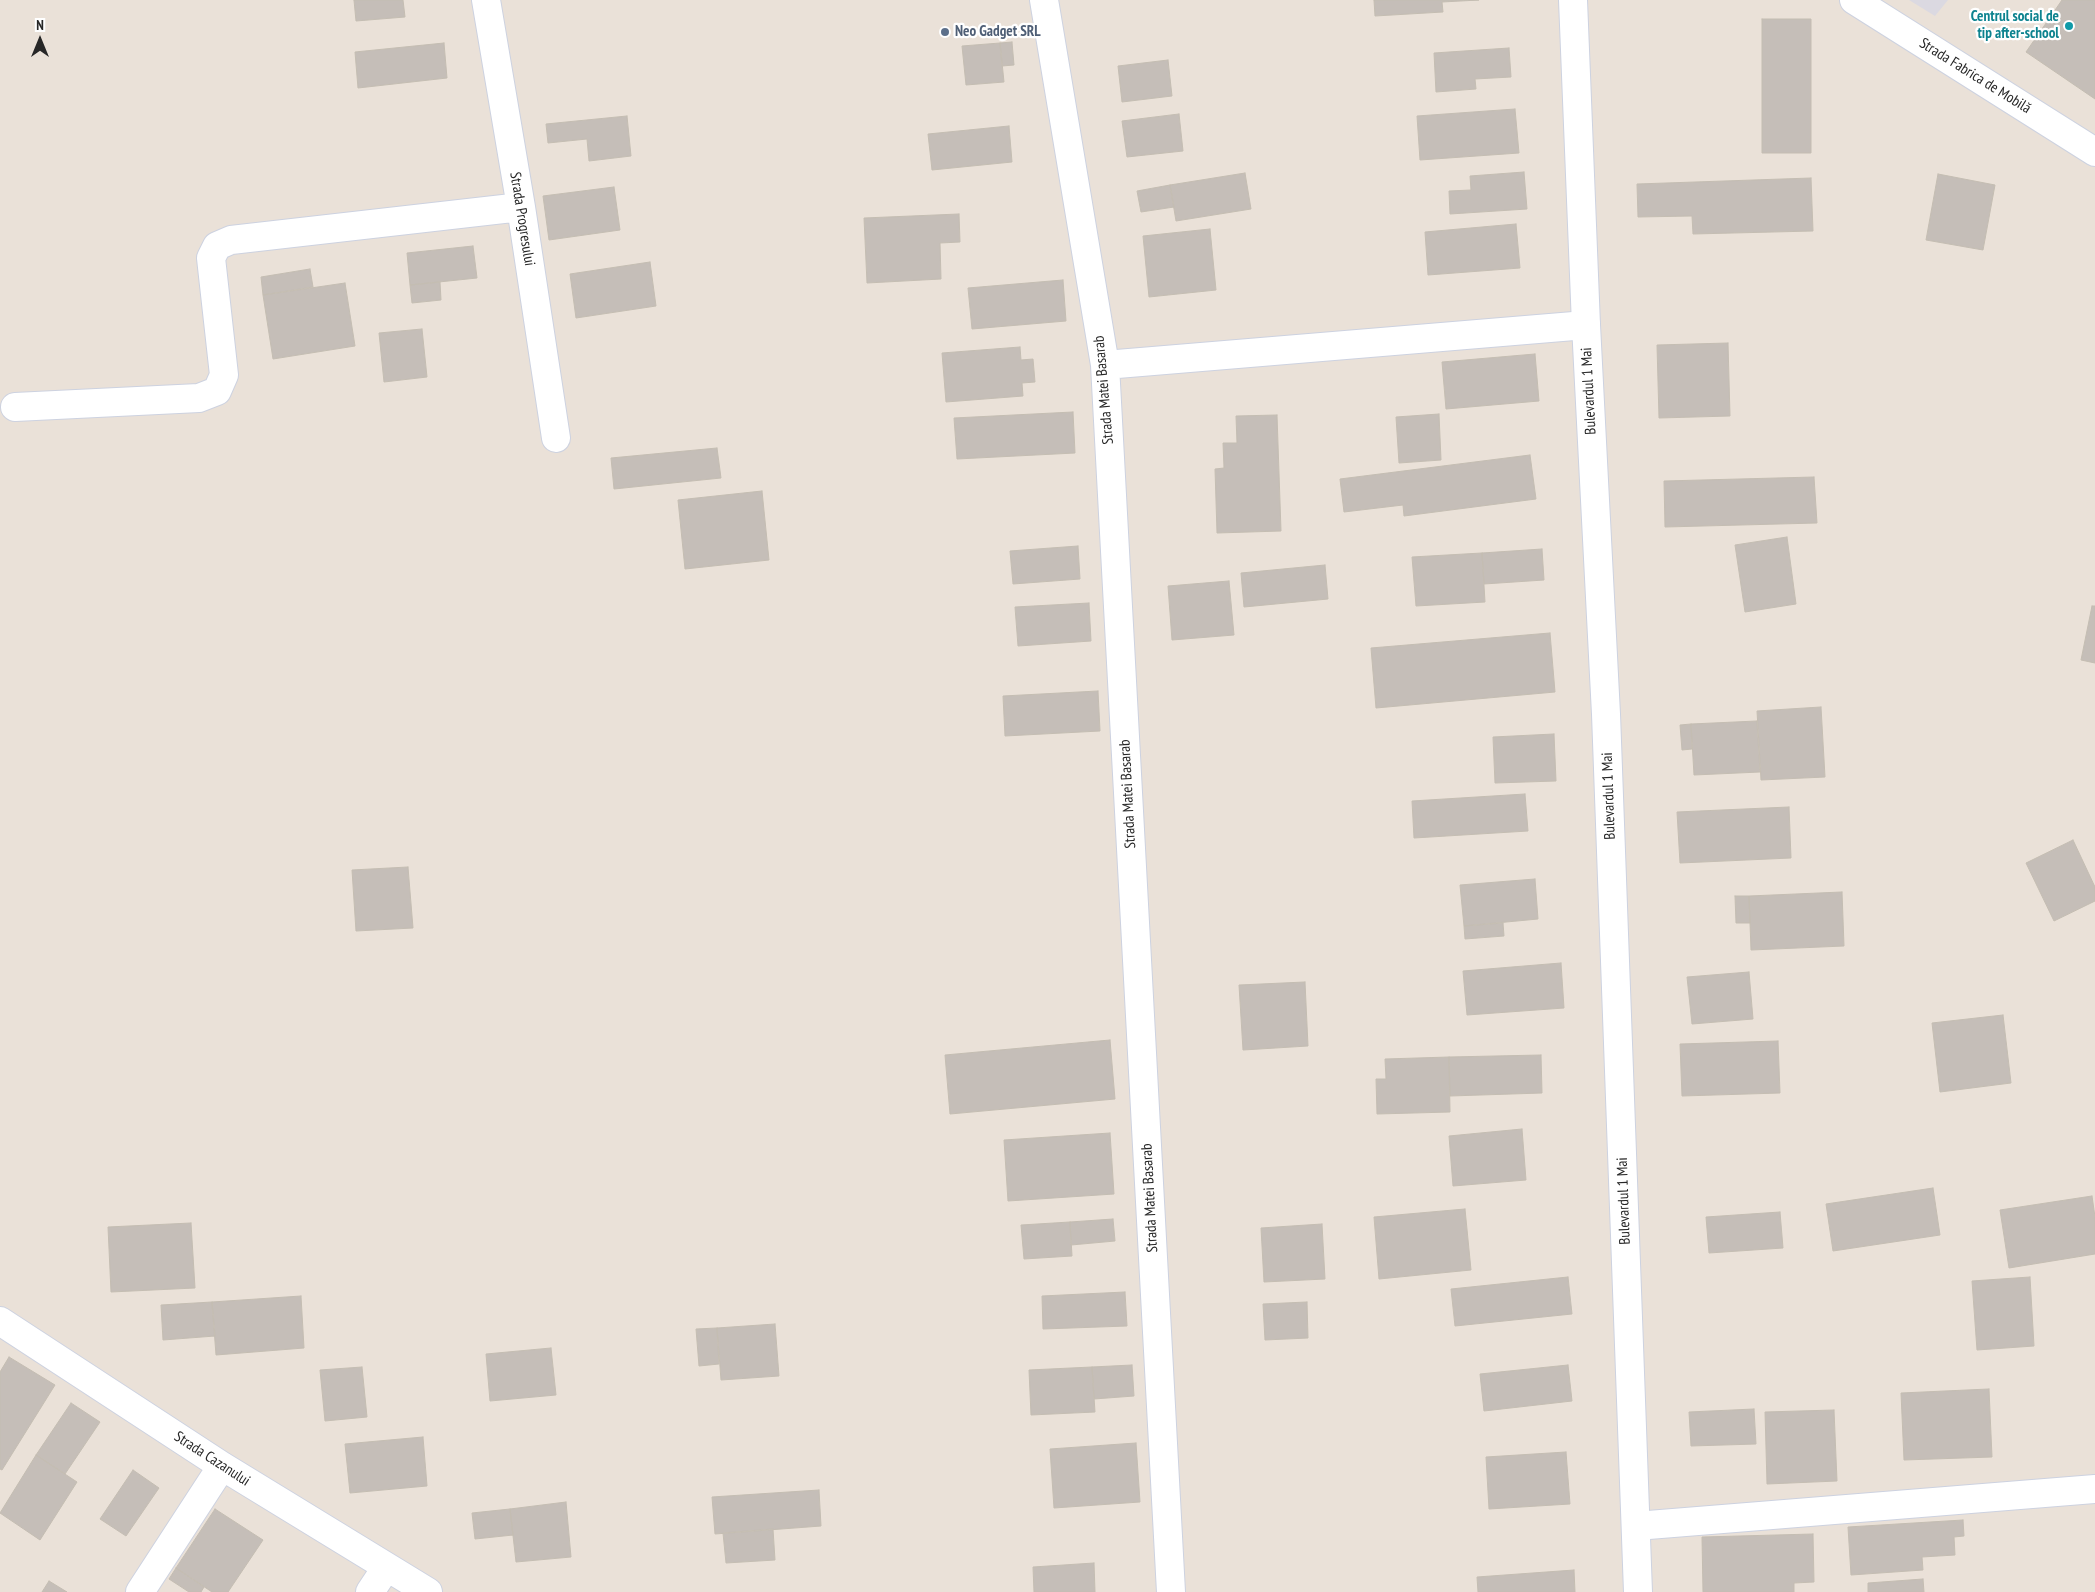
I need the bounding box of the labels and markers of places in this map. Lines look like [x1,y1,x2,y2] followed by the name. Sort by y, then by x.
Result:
[1971,8,2059,43] place label: Centrul social de tip after-school
[2063,20,2075,32] marker: Centrul social de tip after-school
[955,23,1041,41] place label: Neo Gadget SRL
[939,26,951,38] marker: Neo Gadget SRL

